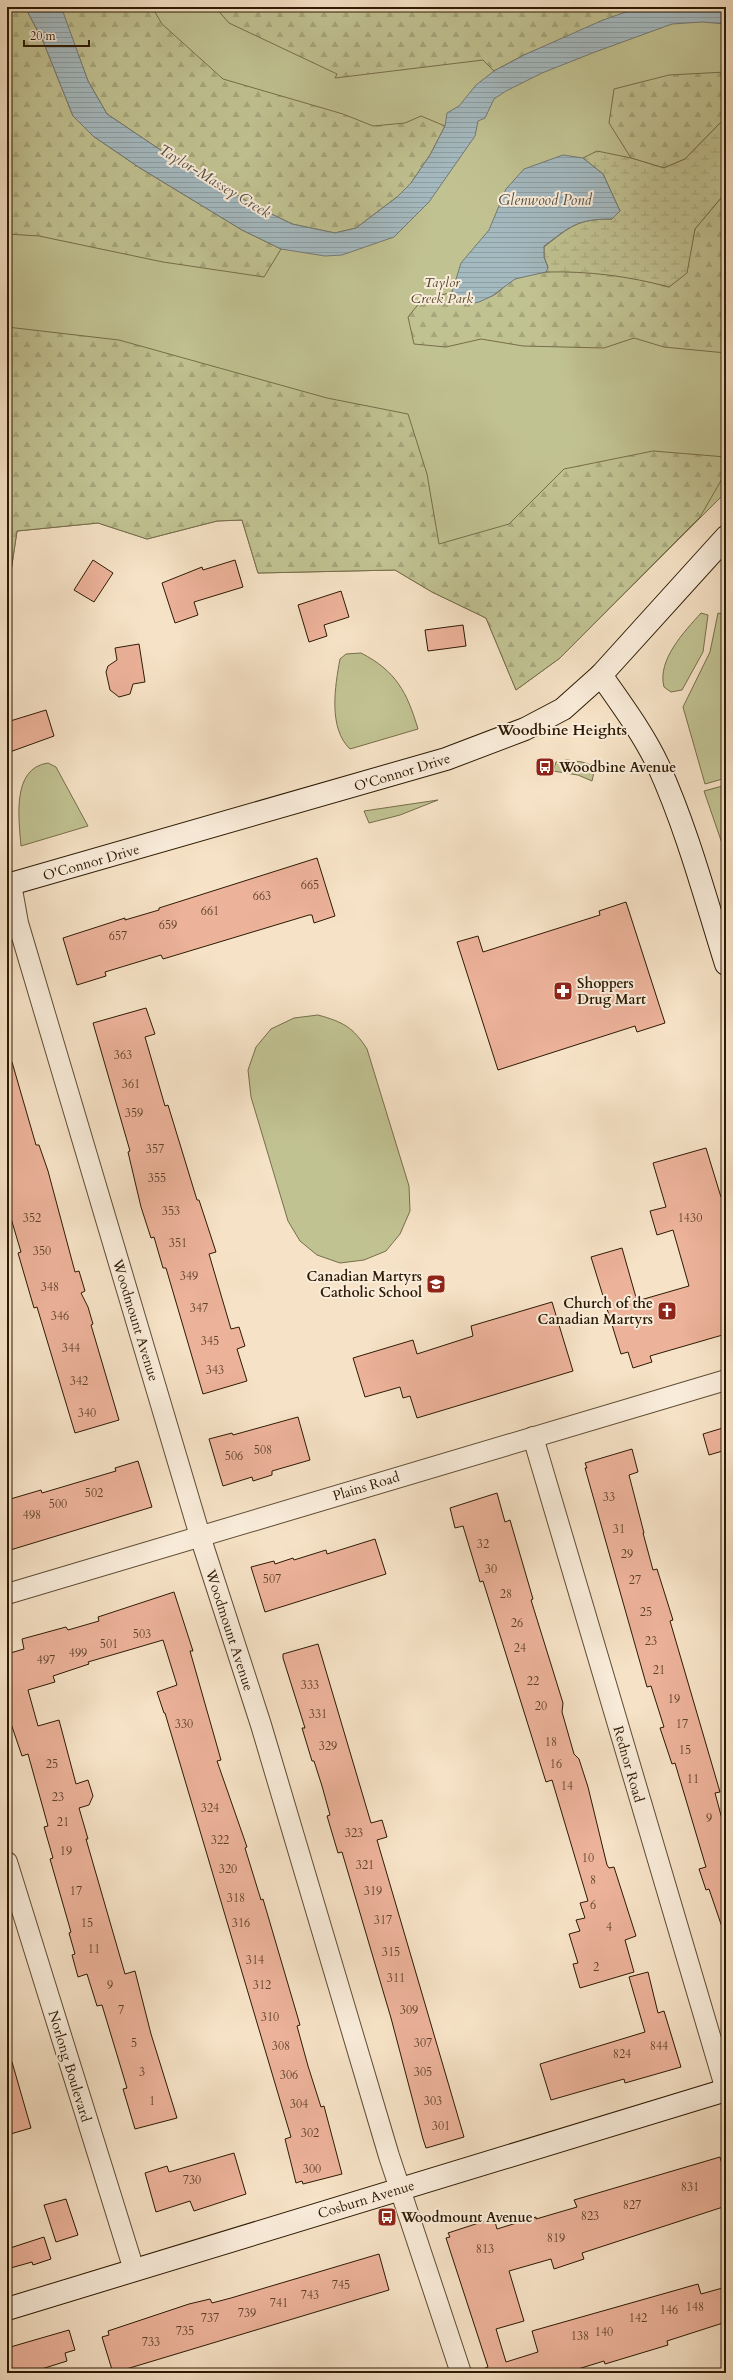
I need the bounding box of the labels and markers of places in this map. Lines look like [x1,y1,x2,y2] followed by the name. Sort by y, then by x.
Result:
[534,756,556,778] bus stop icon: Woodbine Avenue
[558,758,676,777] place label: Woodbine Avenue
[577,974,646,1009] place label: Shoppers Drug Mart
[552,980,574,1002] pharmacy icon: Shoppers Drug Mart
[307,1267,422,1302] place label: Canadian Martyrs Catholic School
[425,1273,447,1295] school or university icon: Canadian Martyrs Catholic School
[538,1294,653,1329] place label: Church of the Canadian Martyrs
[656,1300,678,1322] church icon: Church of the Canadian Martyrs
[376,2206,398,2228] bus stop icon: Woodmount Avenue
[400,2208,533,2227] place label: Woodmount Avenue

